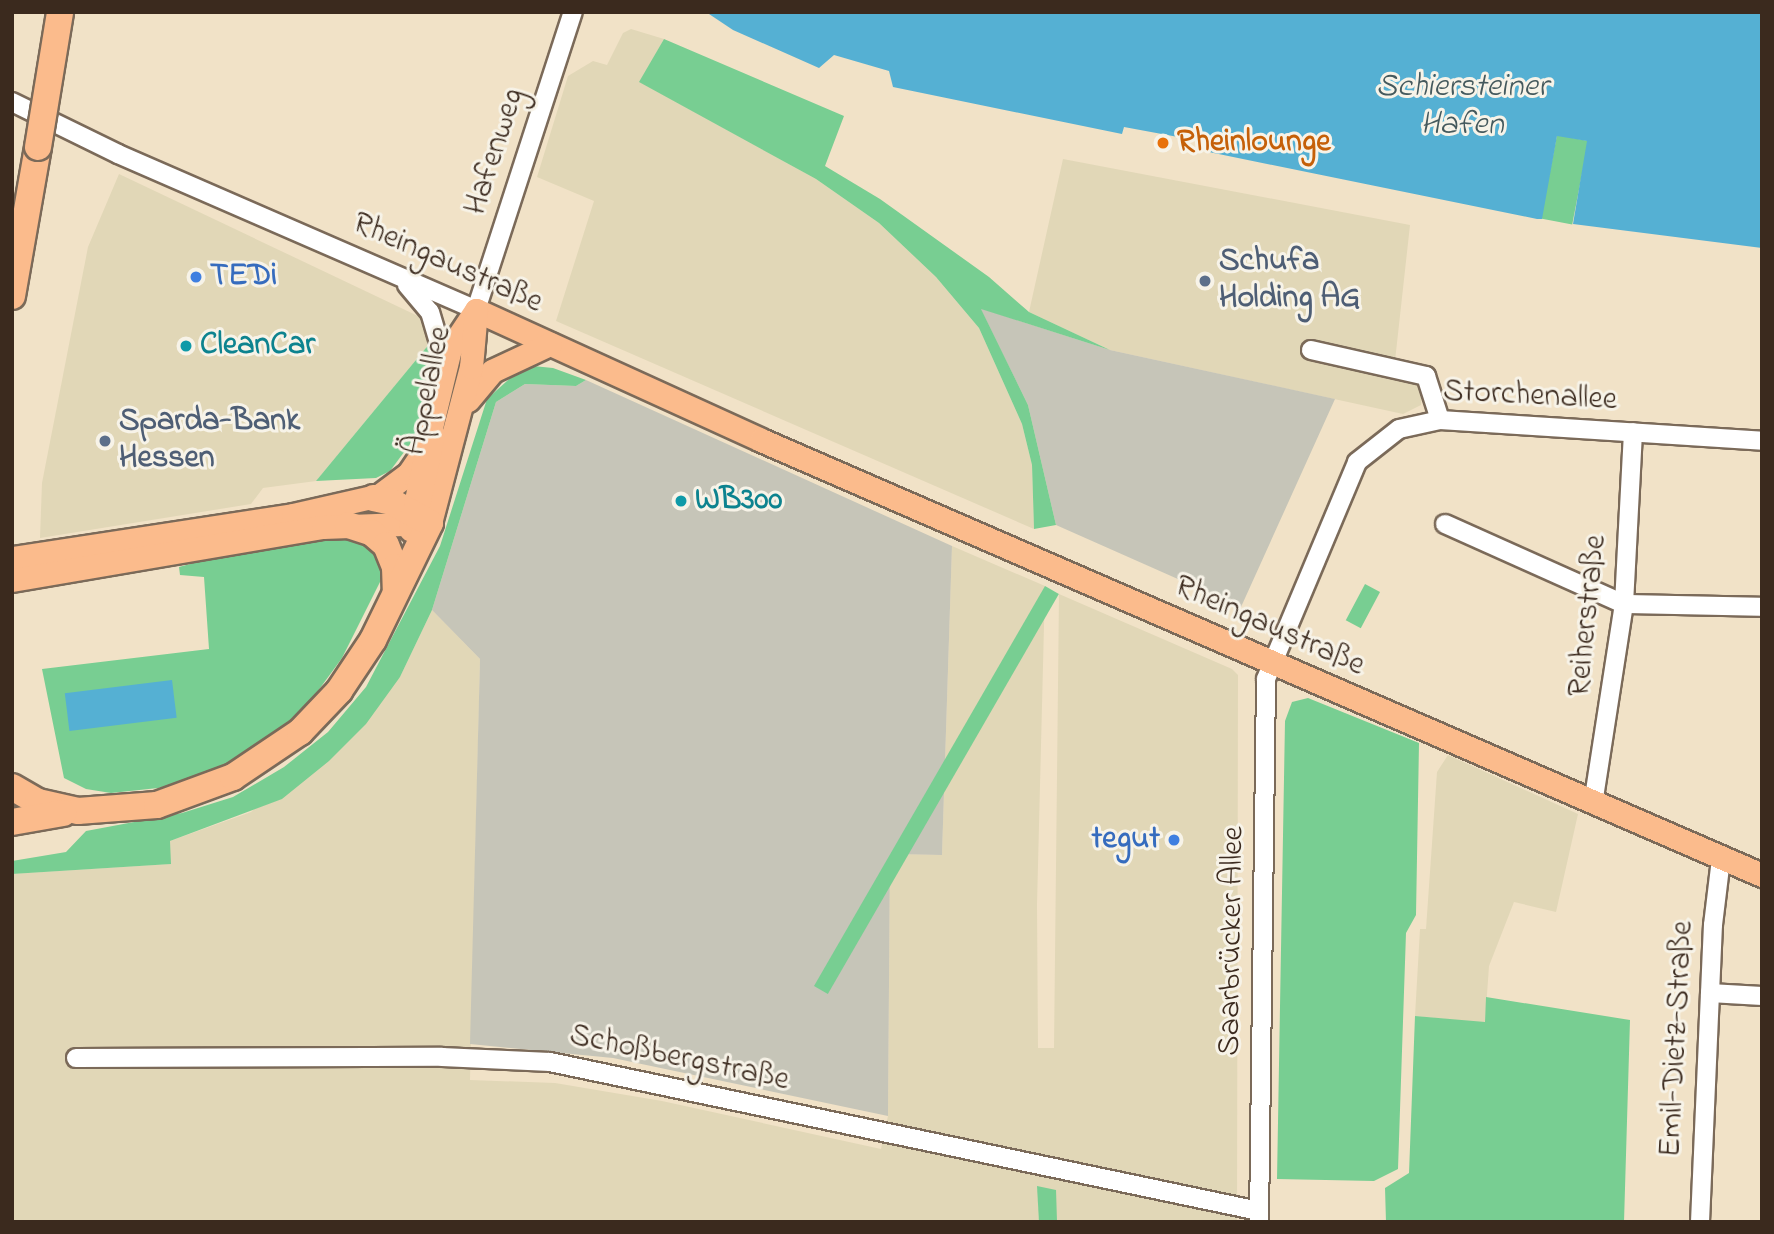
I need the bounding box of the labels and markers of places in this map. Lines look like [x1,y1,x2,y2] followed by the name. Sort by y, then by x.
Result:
[1177,124,1331,162] place label: Rheinlounge
[1155,135,1171,151] marker: Rheinlounge
[1219,244,1360,319] place label: Schufa Holding AG
[210,258,277,296] place label: TEDi
[188,269,204,285] marker: TEDi
[1197,273,1213,289] marker: Schufa Holding AG
[200,327,315,365] place label: CleanCar
[178,338,194,354] marker: CleanCar
[119,404,300,479] place label: Sparda-Bank Hessen
[97,433,113,449] marker: Sparda-Bank Hessen
[695,482,782,520] place label: WB300
[673,493,689,509] marker: WB300
[1092,821,1160,859] place label: tegut
[1166,832,1182,848] marker: tegut

